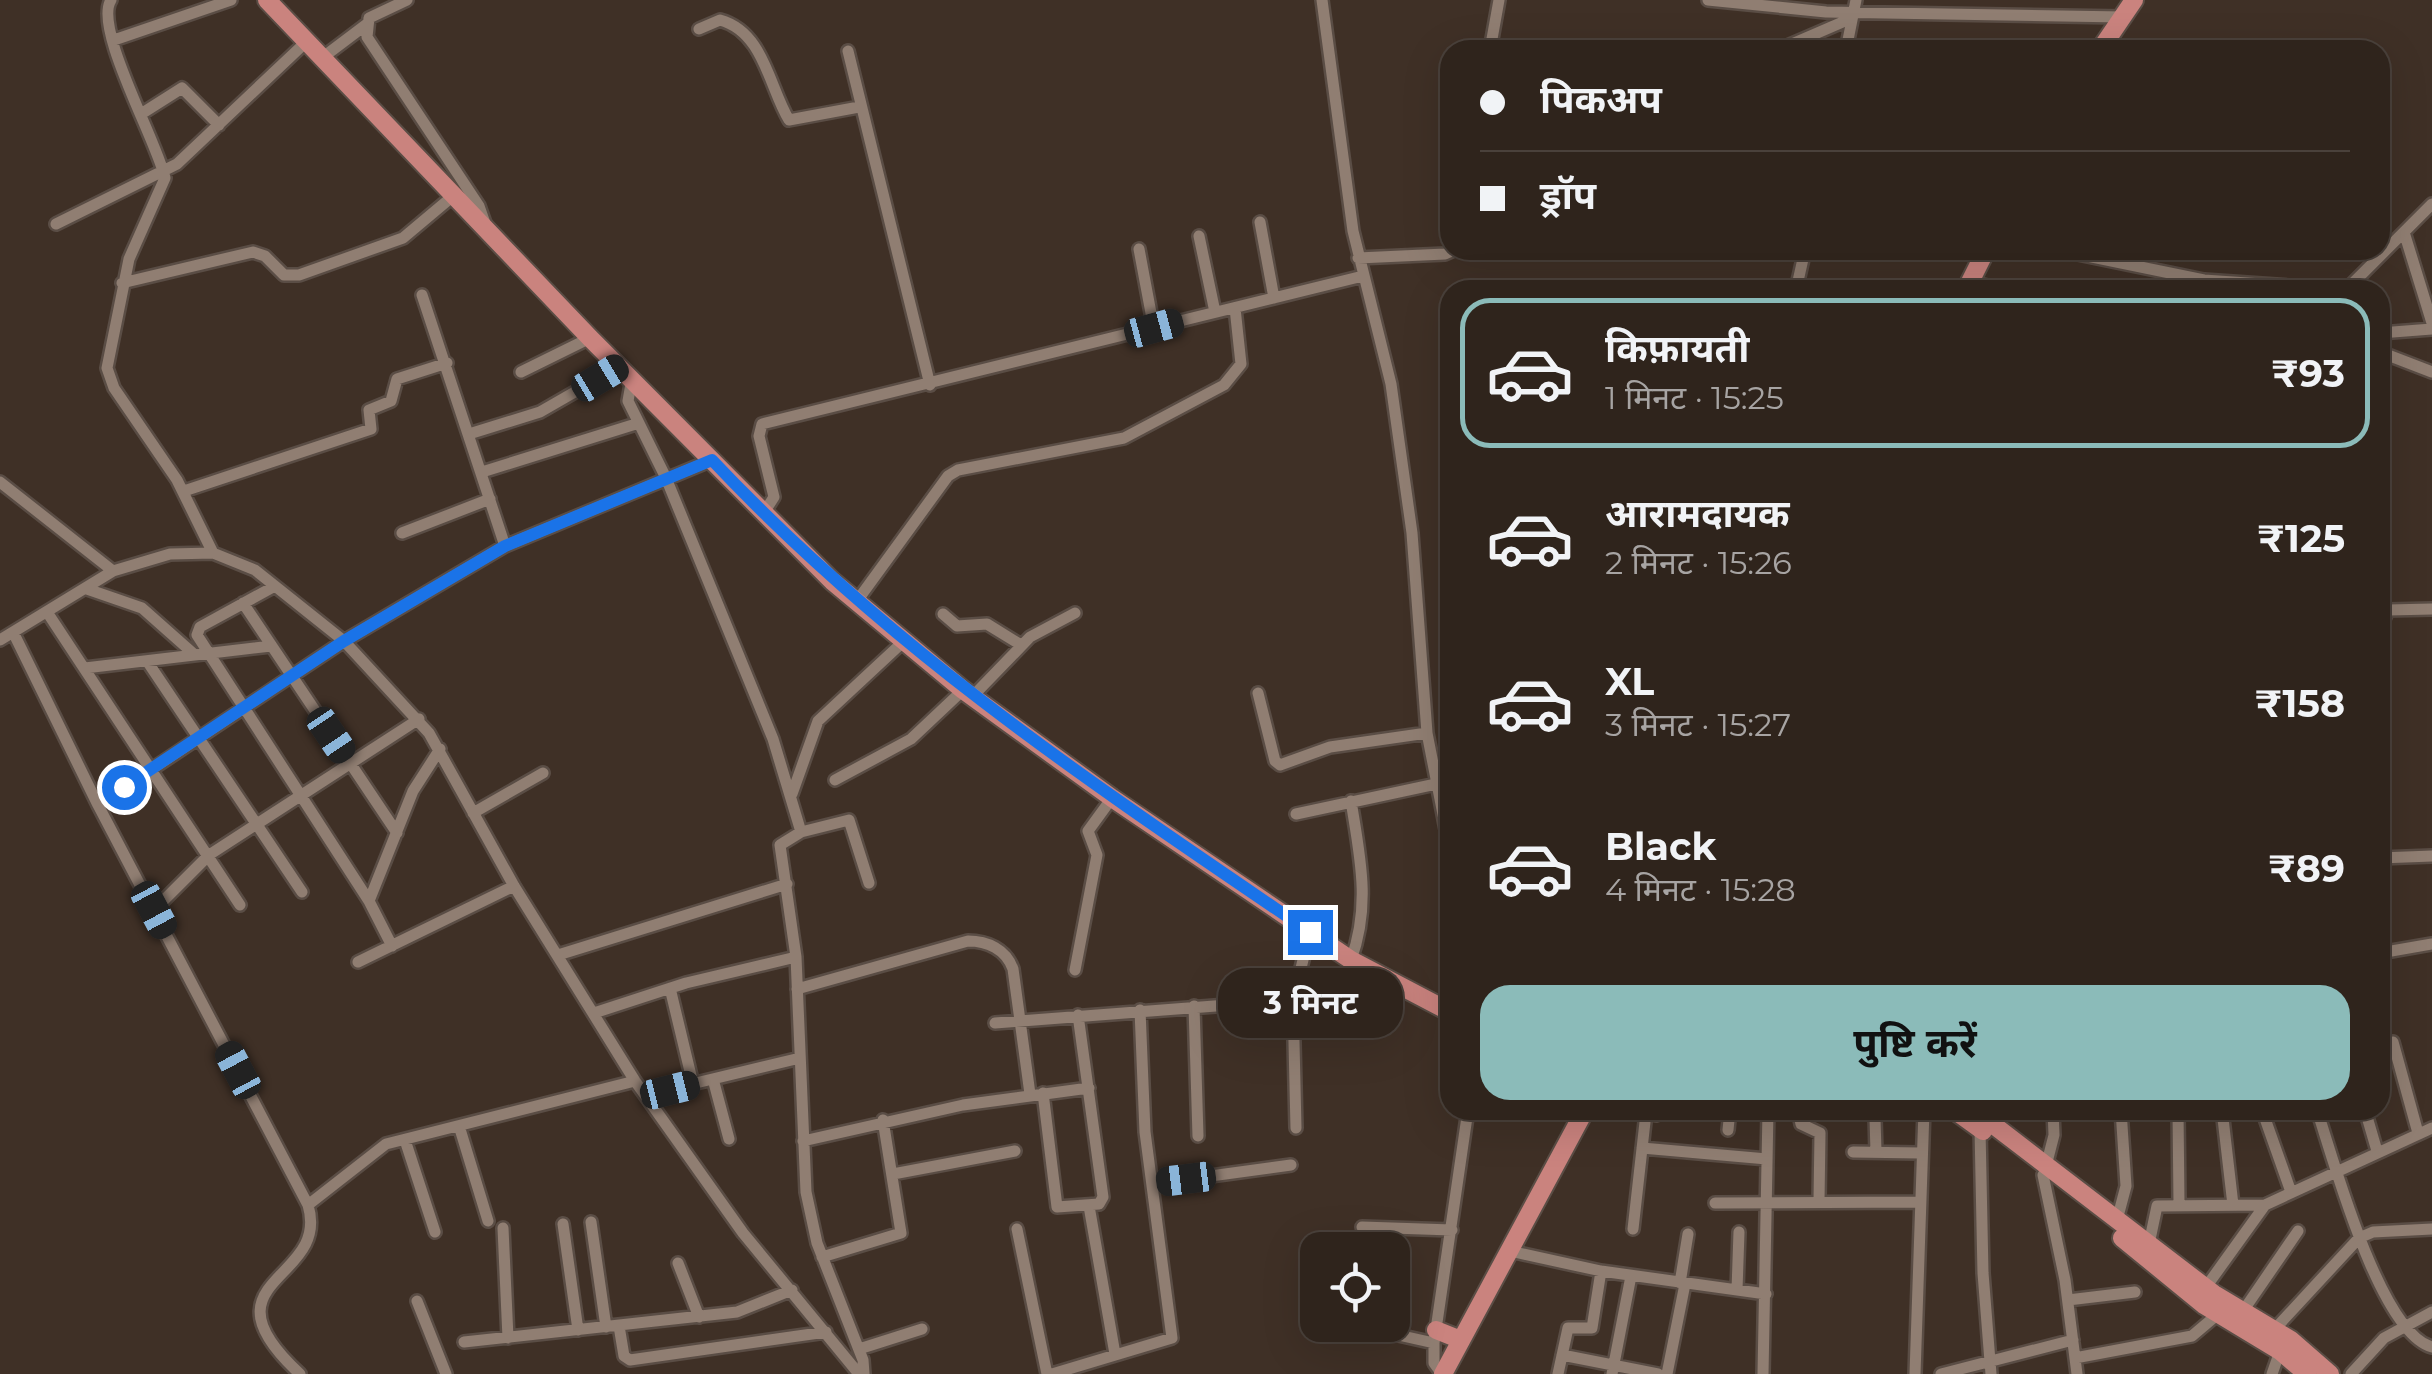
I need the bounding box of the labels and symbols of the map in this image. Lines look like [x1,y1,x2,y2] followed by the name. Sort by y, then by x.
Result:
[1121,306,1187,350] car
[567,350,633,406] car
[302,702,360,768] car
[102,765,147,810] route start
[127,876,181,944] car
[1288,910,1333,955] route end
[1218,967,1402,1037] callout: 3 मिनट
[211,1036,265,1104] car
[637,1068,703,1112] car
[1154,1160,1218,1198] car

